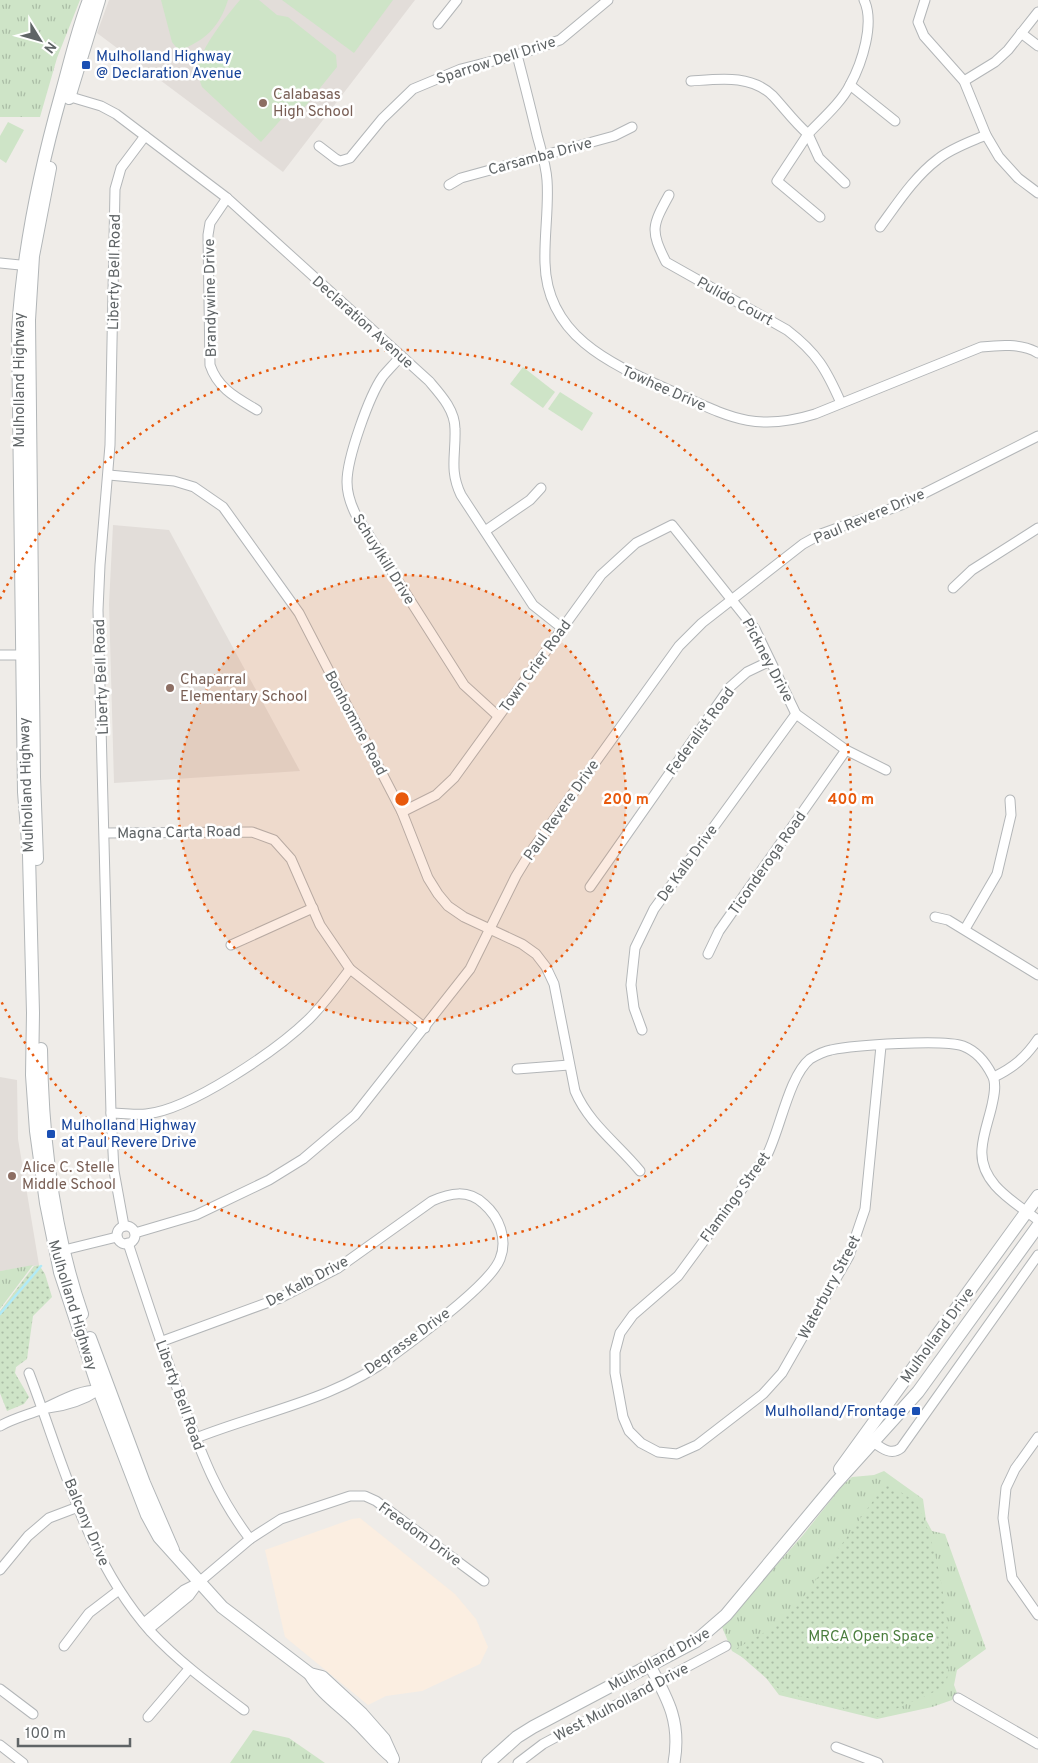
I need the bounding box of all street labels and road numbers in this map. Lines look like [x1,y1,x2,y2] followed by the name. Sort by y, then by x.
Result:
[434,33,559,90] street label: Sparrow Dell Drive
[486,134,594,180] street label: Carsamba Drive
[105,214,126,330] street label: Liberty Bell Road
[201,238,222,358] street label: Brandywine Drive
[307,273,417,374] street label: Declaration Avenue
[693,274,776,331] street label: Pulido Court
[11,312,30,448] street label: Mulholland Highway
[618,362,709,416] street label: Towhee Drive
[811,485,928,549] street label: Paul Revere Drive
[347,511,418,609] street label: Schuylkill Drive
[737,616,797,706] street label: Pickney Drive
[496,617,576,717] street label: Town Crier Road
[91,619,114,735] street label: Liberty Bell Road
[319,668,390,779] street label: Bonhomme Road
[663,684,740,780] street label: Federalist Road
[16,717,39,853] street label: Mulholland Highway
[520,757,604,865] street label: Paul Revere Drive
[725,808,811,920] street label: Ticonderoga Road
[654,822,723,906] street label: De Kalb Drive
[117,823,241,844] street label: Magna Carta Road
[697,1149,775,1247] street label: Flamingo Street
[795,1232,866,1343] street label: Waterbury Street
[43,1238,100,1373] street label: Mulholland Highway
[263,1253,352,1312] street label: De Kalb Drive
[897,1284,979,1387] street label: Mulholland Drive
[361,1305,455,1380] street label: Degrasse Drive
[150,1338,207,1453] street label: Liberty Bell Road
[59,1476,113,1569] street label: Balcony Drive
[374,1499,464,1572] street label: Freedom Drive
[605,1624,714,1696] street label: Mulholland Drive
[551,1660,692,1747] street label: West Mulholland Drive

